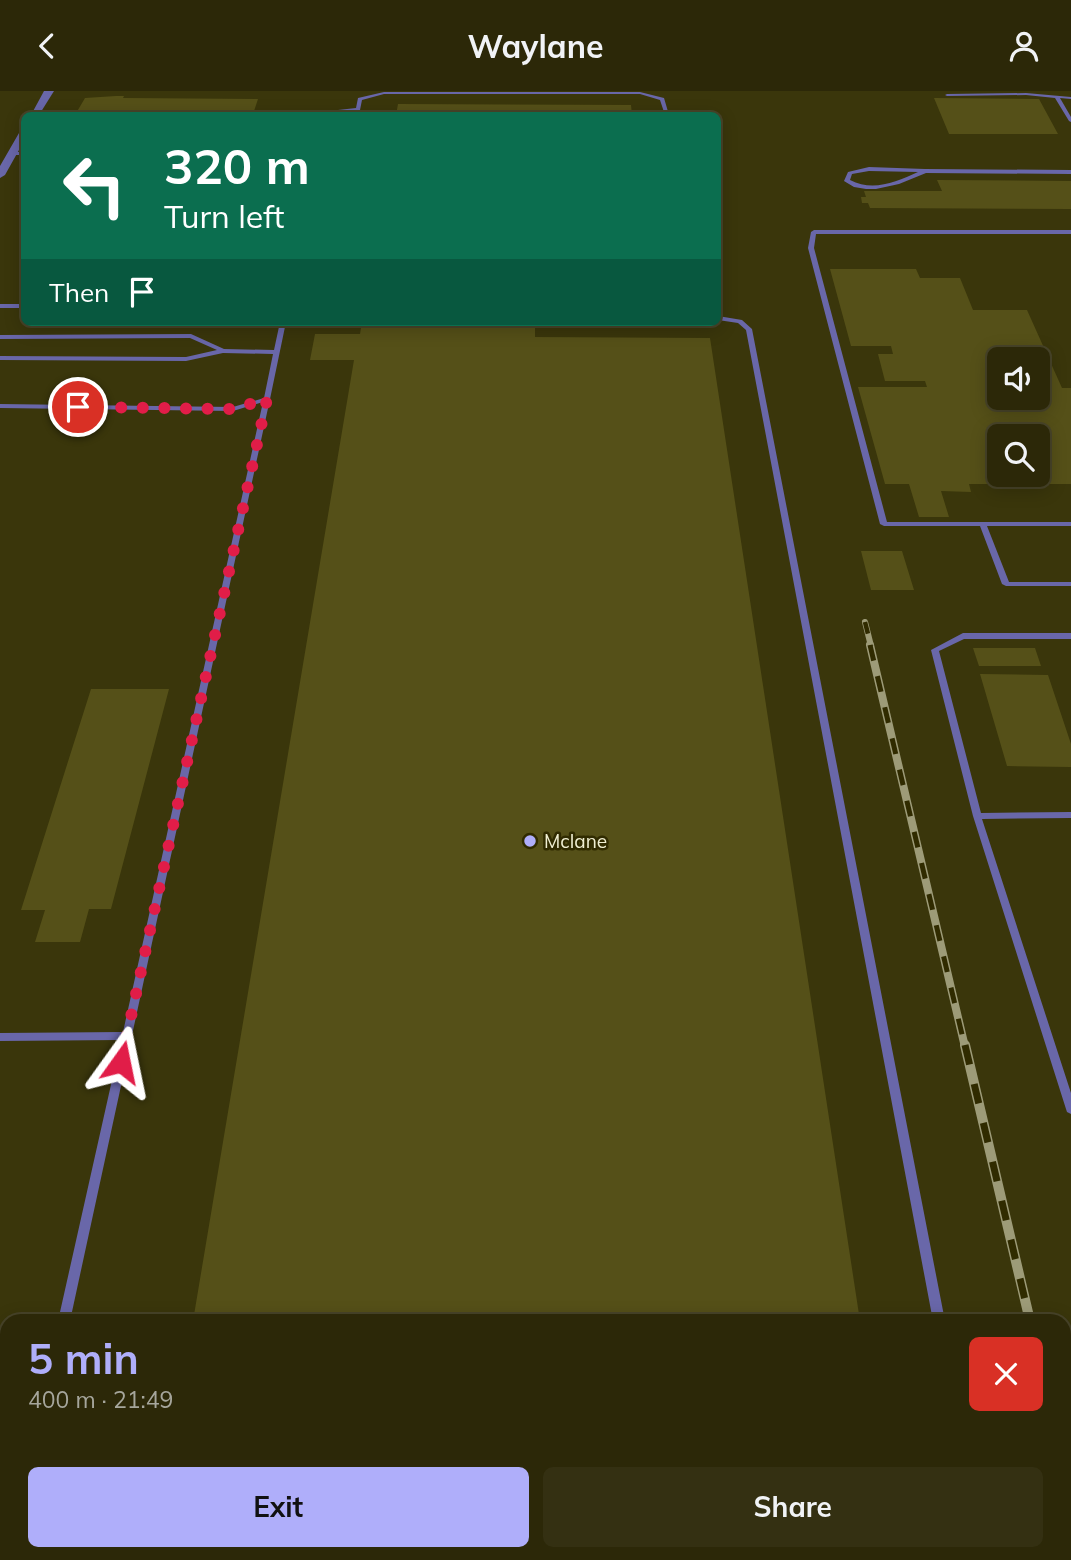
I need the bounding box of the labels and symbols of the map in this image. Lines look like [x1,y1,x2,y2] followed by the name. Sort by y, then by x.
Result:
[48,377,108,437] pin
[544,829,607,853] place label: Mclane
[522,833,538,849] marker: Mclane
[84,1025,158,1099] position arrow

